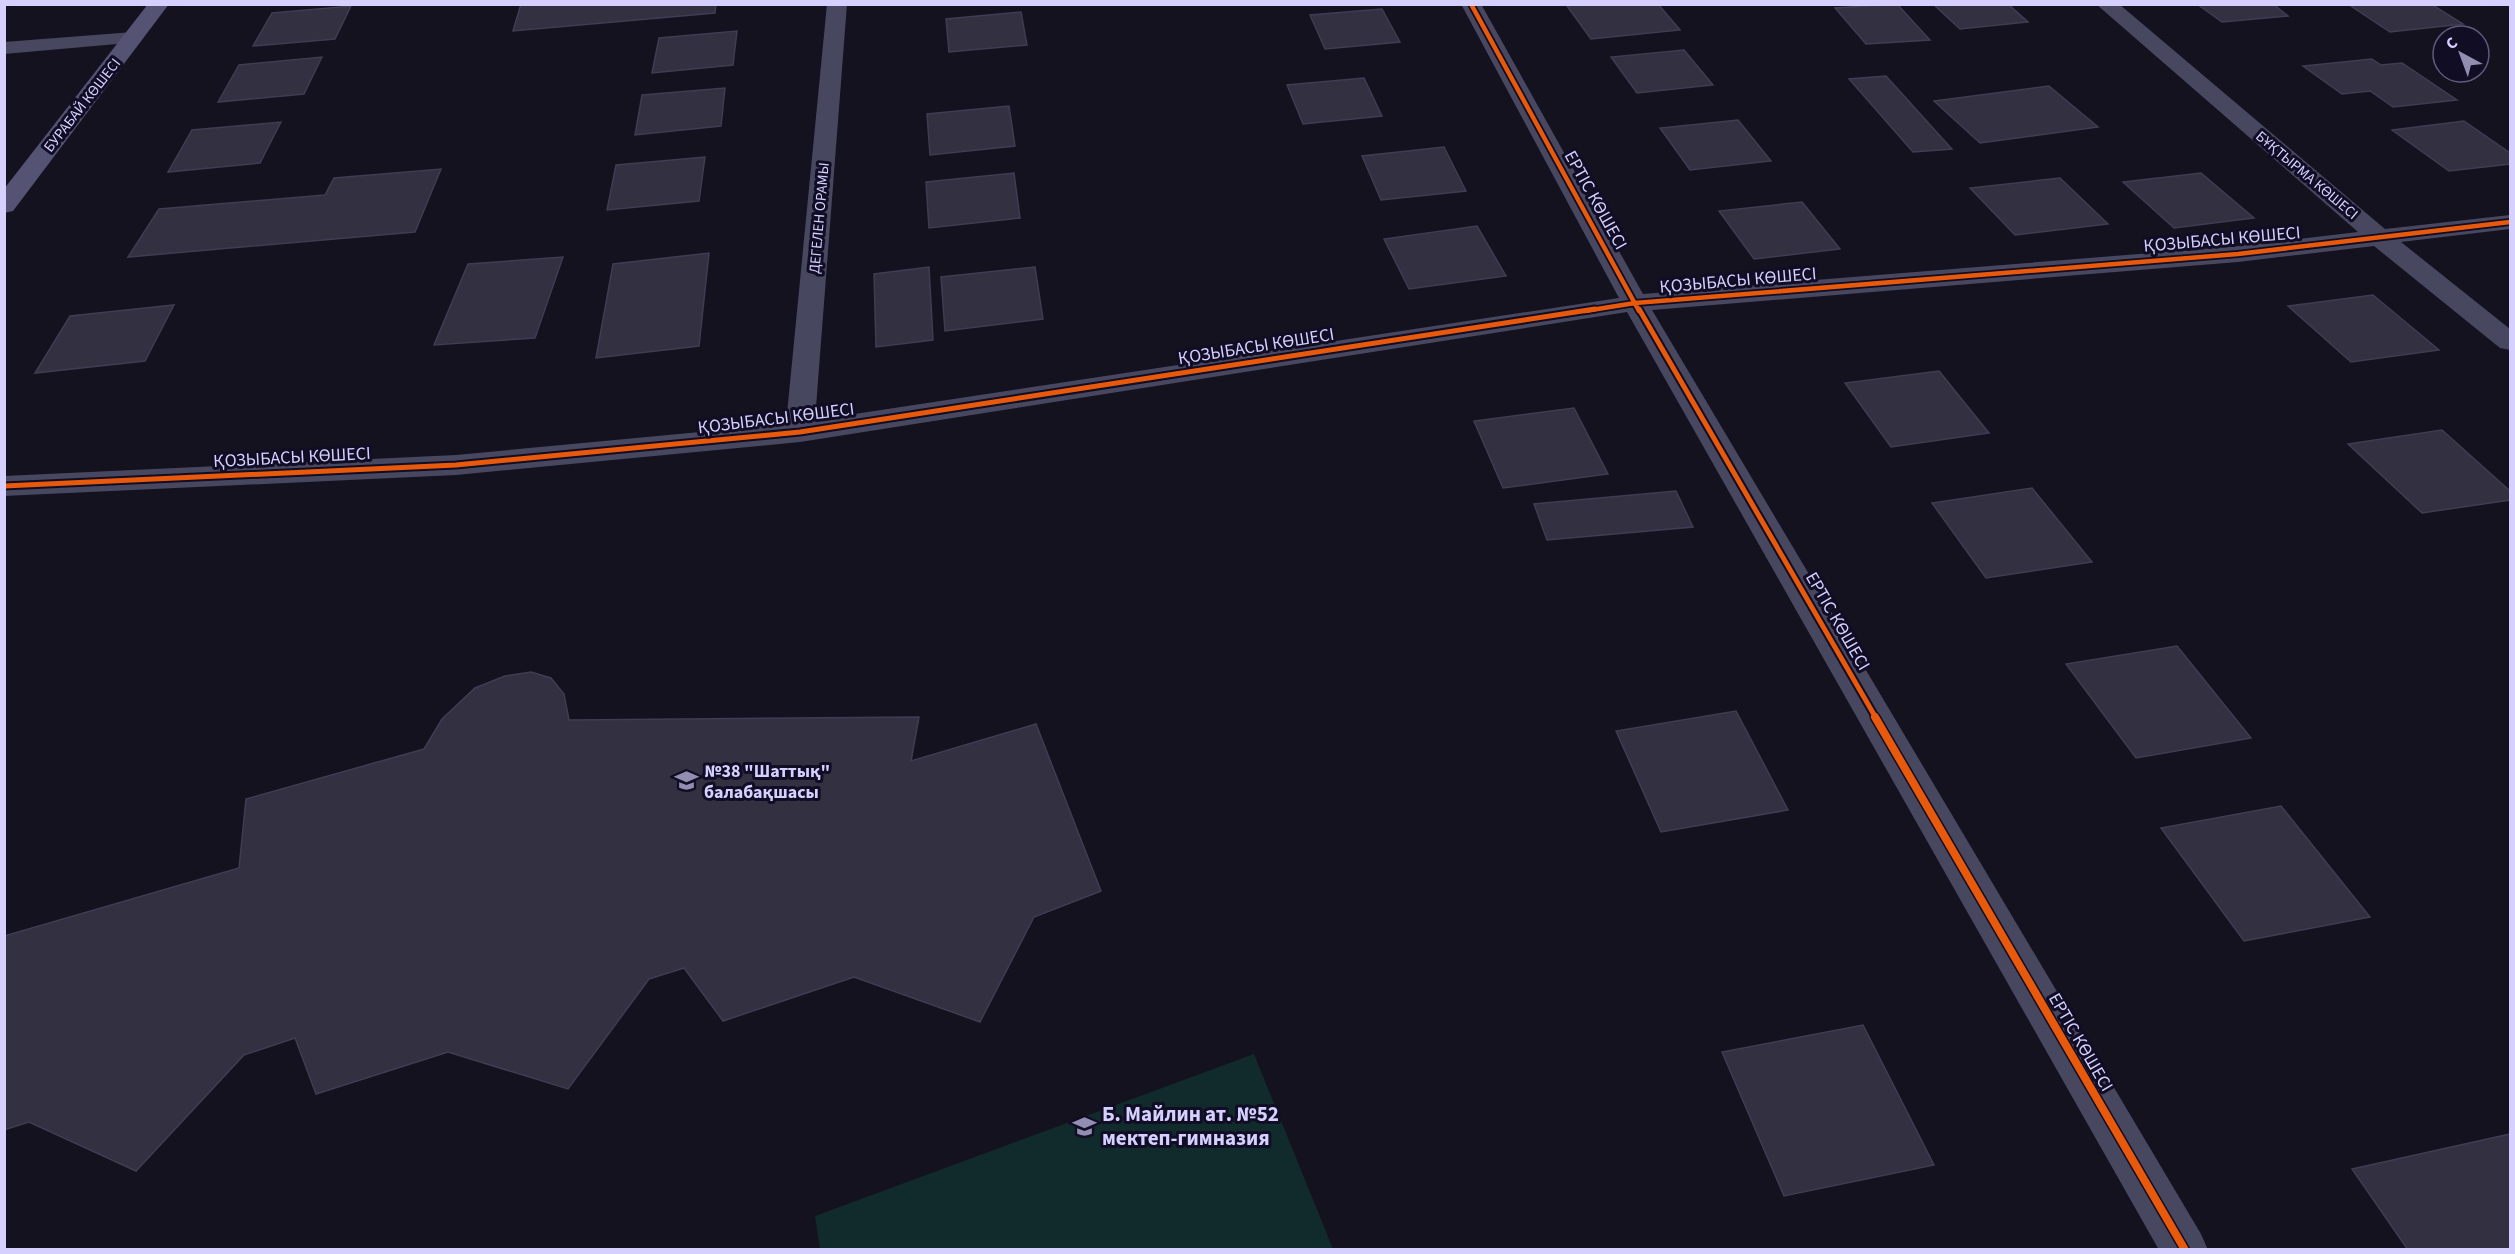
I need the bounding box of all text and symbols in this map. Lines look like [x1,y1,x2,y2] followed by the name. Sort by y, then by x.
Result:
[2431,24,2491,84] north arrow
[2441,32,2463,55] text: С
[39,54,126,157] street label: БУРАБАЙ КӨШЕСІ
[2251,126,2362,225] street label: БҰҚТЫРМА КӨШЕСІ
[1558,146,1633,254] street label: ЕРТІС КӨШЕСІ
[804,162,835,275] street label: ДЕГЕЛЕН ОРАМЫ
[2142,220,2302,259] street label: ҚОЗЫБАСЫ КӨШЕСІ
[1658,261,1818,300] street label: ҚОЗЫБАСЫ КӨШЕСІ
[1176,322,1336,371] street label: ҚОЗЫБАСЫ КӨШЕСІ
[696,396,856,441] street label: ҚОЗЫБАСЫ КӨШЕСІ
[213,441,371,474] street label: ҚОЗЫБАСЫ КӨШЕСІ
[1799,567,1876,675] street label: ЕРТІС КӨШЕСІ
[704,759,830,805] place label: №38 "Шаттық" балабақшасы
[673,768,699,794] school or university icon: №38 "Шаттық" балабақшасы
[2042,988,2119,1096] street label: ЕРТІС КӨШЕСІ
[1102,1099,1279,1153] place label: Б. Майлин ат. №52 мектеп-гимназия
[1071,1113,1097,1139] school or university icon: Б. Майлин ат. №52 мектеп-гимназия

